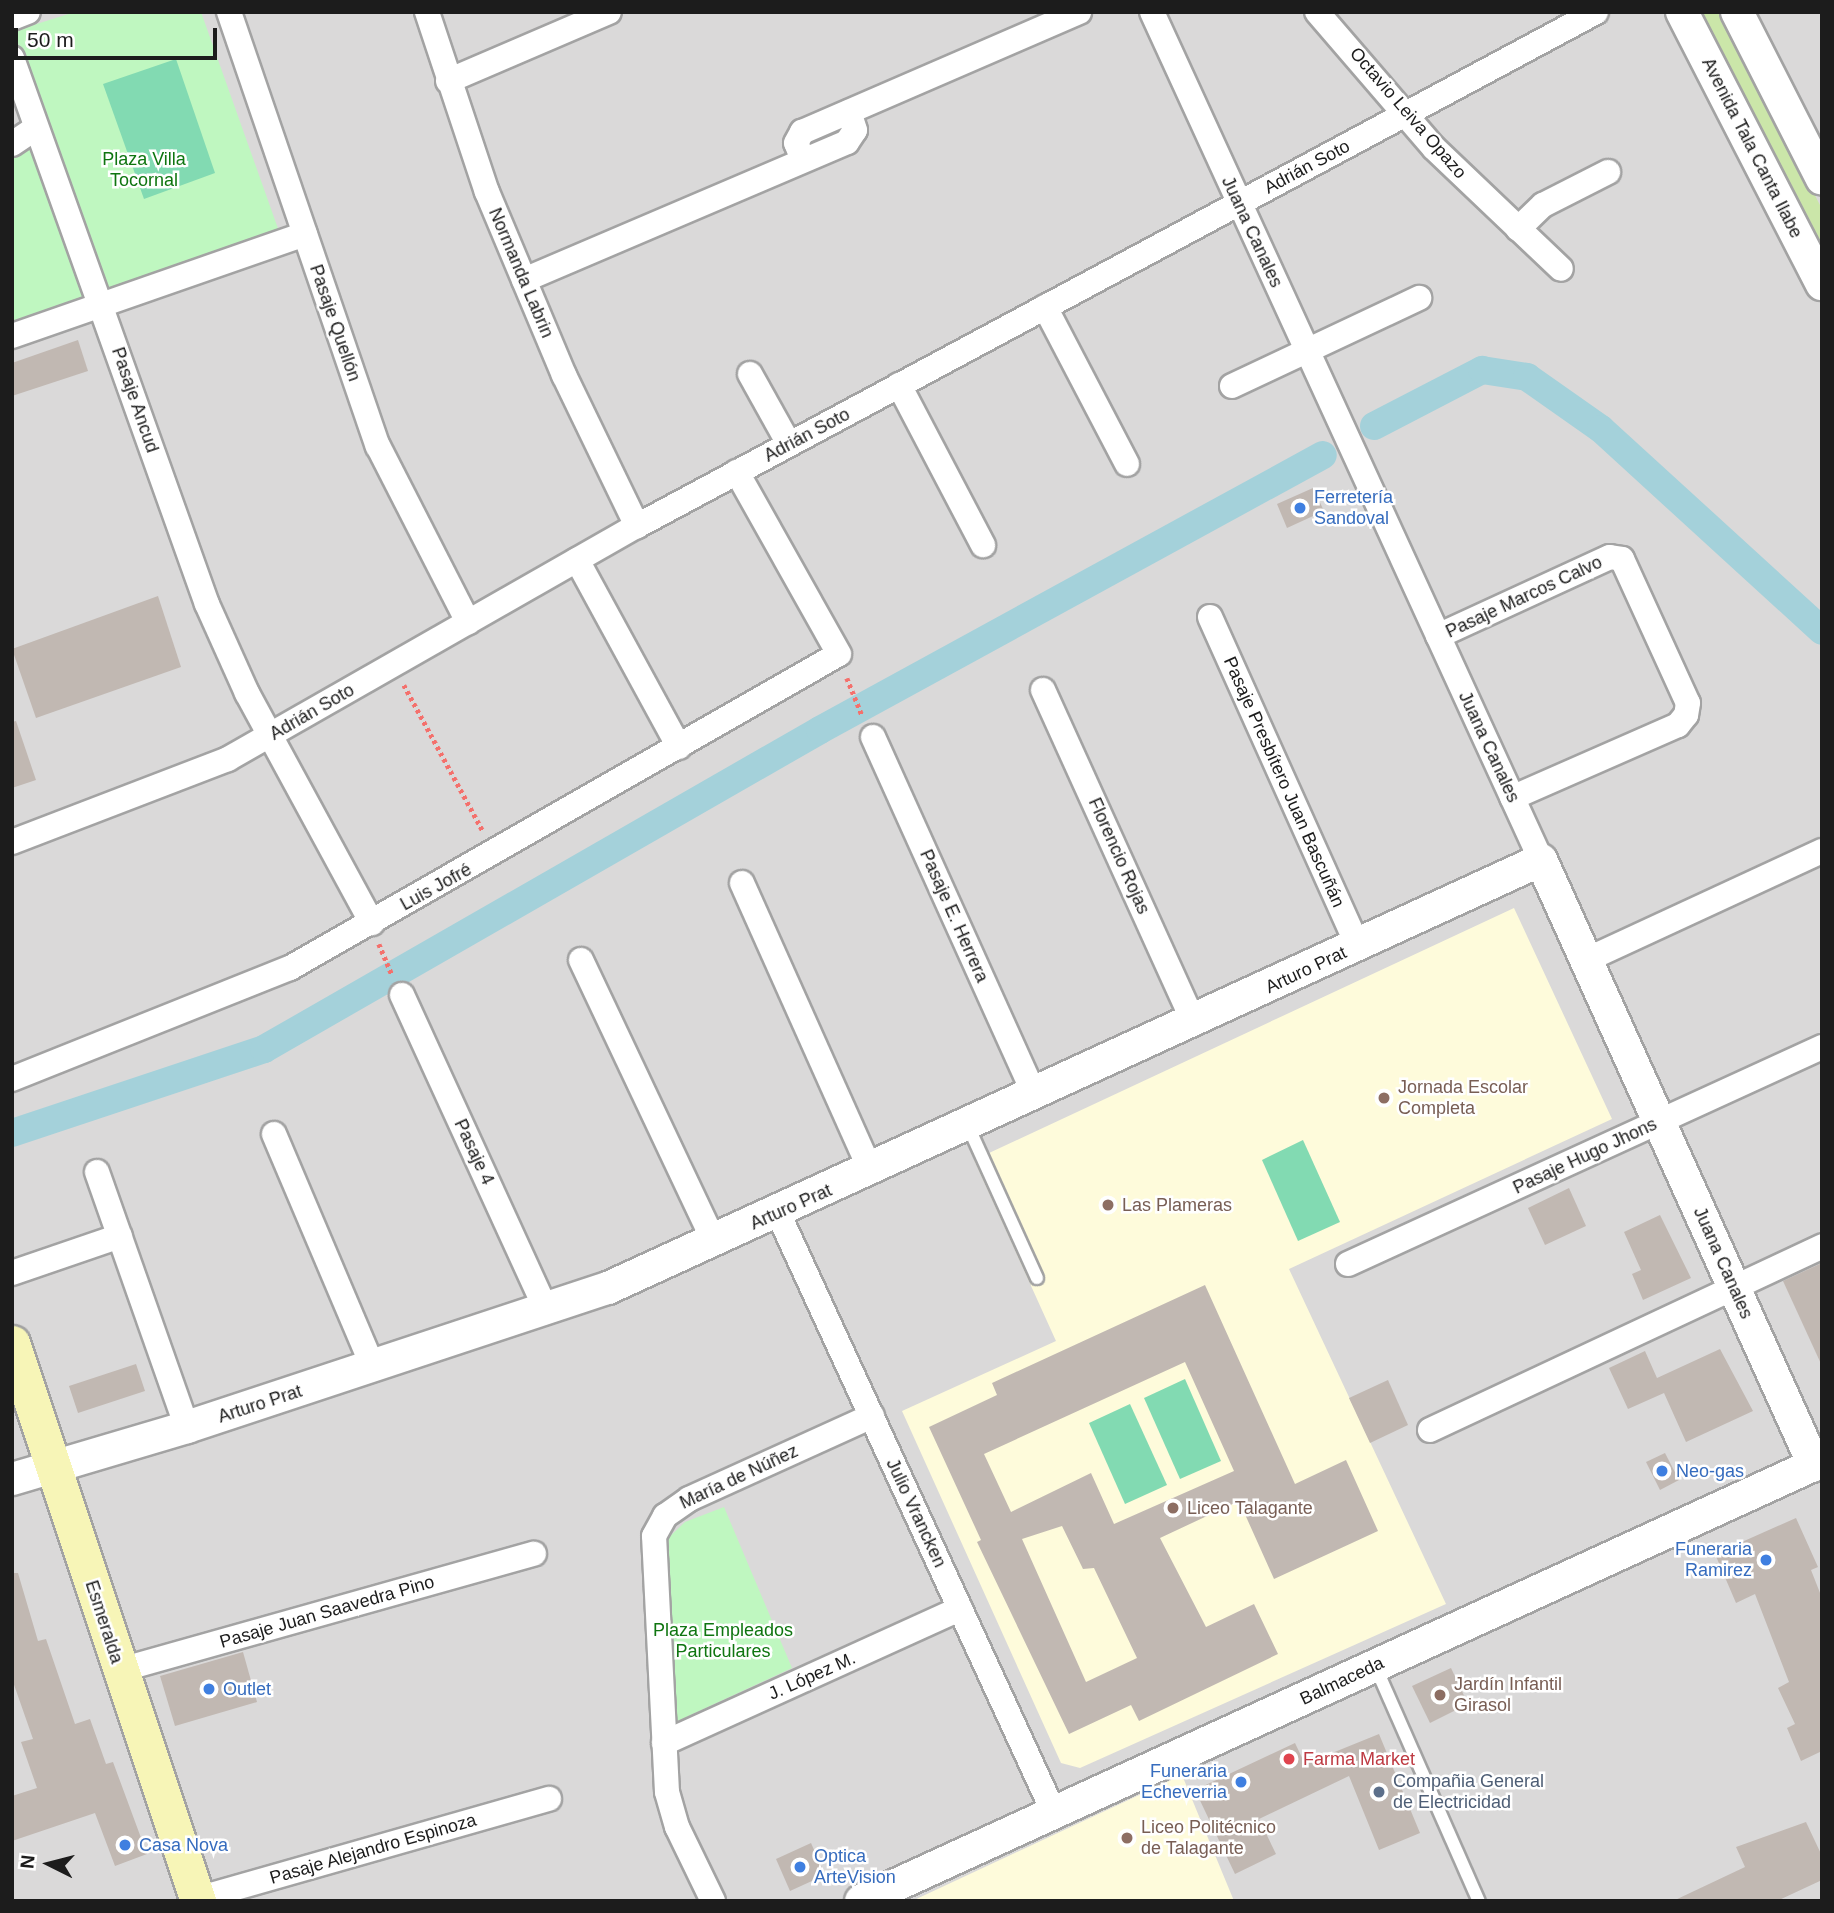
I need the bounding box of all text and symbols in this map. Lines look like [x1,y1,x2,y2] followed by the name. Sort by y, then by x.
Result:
[18,14,220,58] scale bar
[27,28,74,51] text: 50 m
[1345,43,1471,183] street label: Octavio Leiva Opazo
[1697,54,1807,242] street label: Avenida Tala Canta Ilabe
[1260,135,1354,199] street label: Adrián Soto
[102,149,186,192] park label: Plaza Villa Tocornal
[1217,173,1287,291] street label: Juana Canales
[484,205,558,341] street label: Normanda Labrin
[305,262,365,384] street label: Pasaje Quellón
[107,344,163,456] street label: Pasaje Ancud
[760,403,854,467] street label: Adrián Soto
[1314,487,1393,530] place label: Ferretería Sandoval
[1292,500,1308,516] marker: Ferretería Sandoval
[1442,551,1606,643] street label: Pasaje Marcos Calvo
[1219,653,1349,911] street label: Pasaje Presbítero Juan Bascuñán
[266,679,358,745] street label: Adrián Soto
[1454,688,1524,806] street label: Juana Canales
[1084,794,1154,918] street label: Florencio Rojas
[915,846,993,986] street label: Pasaje E. Herrera
[397,859,475,915] street label: Luis Jofré
[1262,942,1350,998] street label: Arturo Prat
[1398,1077,1528,1120] place label: Jornada Escolar Completa
[1376,1090,1392,1106] marker: Jornada Escolar Completa
[1510,1113,1660,1199] street label: Pasaje Hugo Jhons
[449,1116,499,1188] street label: Pasaje 4
[747,1179,835,1235] street label: Arturo Prat
[1122,1194,1232,1216] place label: Las Plameras
[1100,1197,1116,1213] marker: Las Plameras
[1689,1204,1757,1322] street label: Juana Canales
[215,1380,305,1428] street label: Arturo Prat
[676,1440,802,1514] street label: María de Núñez
[881,1455,951,1571] street label: Julio Vrancken
[1676,1460,1744,1482] place label: Neo-gas
[1654,1463,1670,1479] marker: Neo-gas
[1187,1497,1313,1519] place label: Liceo Talagante
[1165,1500,1181,1516] marker: Liceo Talagante
[1675,1539,1752,1582] place label: Funeraria Ramirez
[1758,1552,1774,1568] marker: Funeraria Ramirez
[217,1571,437,1653] street label: Pasaje Juan Saavedra Pino
[80,1578,128,1666] street label: Esmeralda
[653,1620,793,1662] park label: Plaza Empleados Particulares
[765,1647,859,1705] street label: J. López M.
[1297,1652,1387,1710] street label: Balmaceda
[1454,1674,1562,1716] place label: Jardín Infantil Girasol
[223,1678,271,1700] place label: Outlet
[201,1681,217,1697] marker: Outlet
[1432,1687,1448,1703] marker: Jardín Infantil Girasol
[1303,1748,1415,1770] place label: Farma Market
[1281,1751,1297,1767] marker: Farma Market
[1141,1761,1227,1803] place label: Funeraria Echeverria
[1393,1771,1544,1814] place label: Compañia General de Electricidad
[1233,1774,1249,1790] marker: Funeraria Echeverria
[1371,1784,1387,1800] marker: Compañia General de Electricidad
[267,1809,479,1889] street label: Pasaje Alejandro Espinoza
[1141,1817,1276,1860] place label: Liceo Politécnico de Talagante
[14,1829,84,1899] north arrow
[1119,1830,1135,1846] marker: Liceo Politécnico de Talagante
[139,1834,228,1856] place label: Casa Nova
[117,1837,133,1853] marker: Casa Nova
[814,1846,896,1888] place label: Optica ArteVision
[16,1854,39,1870] text: N
[792,1859,808,1875] marker: Optica ArteVision

